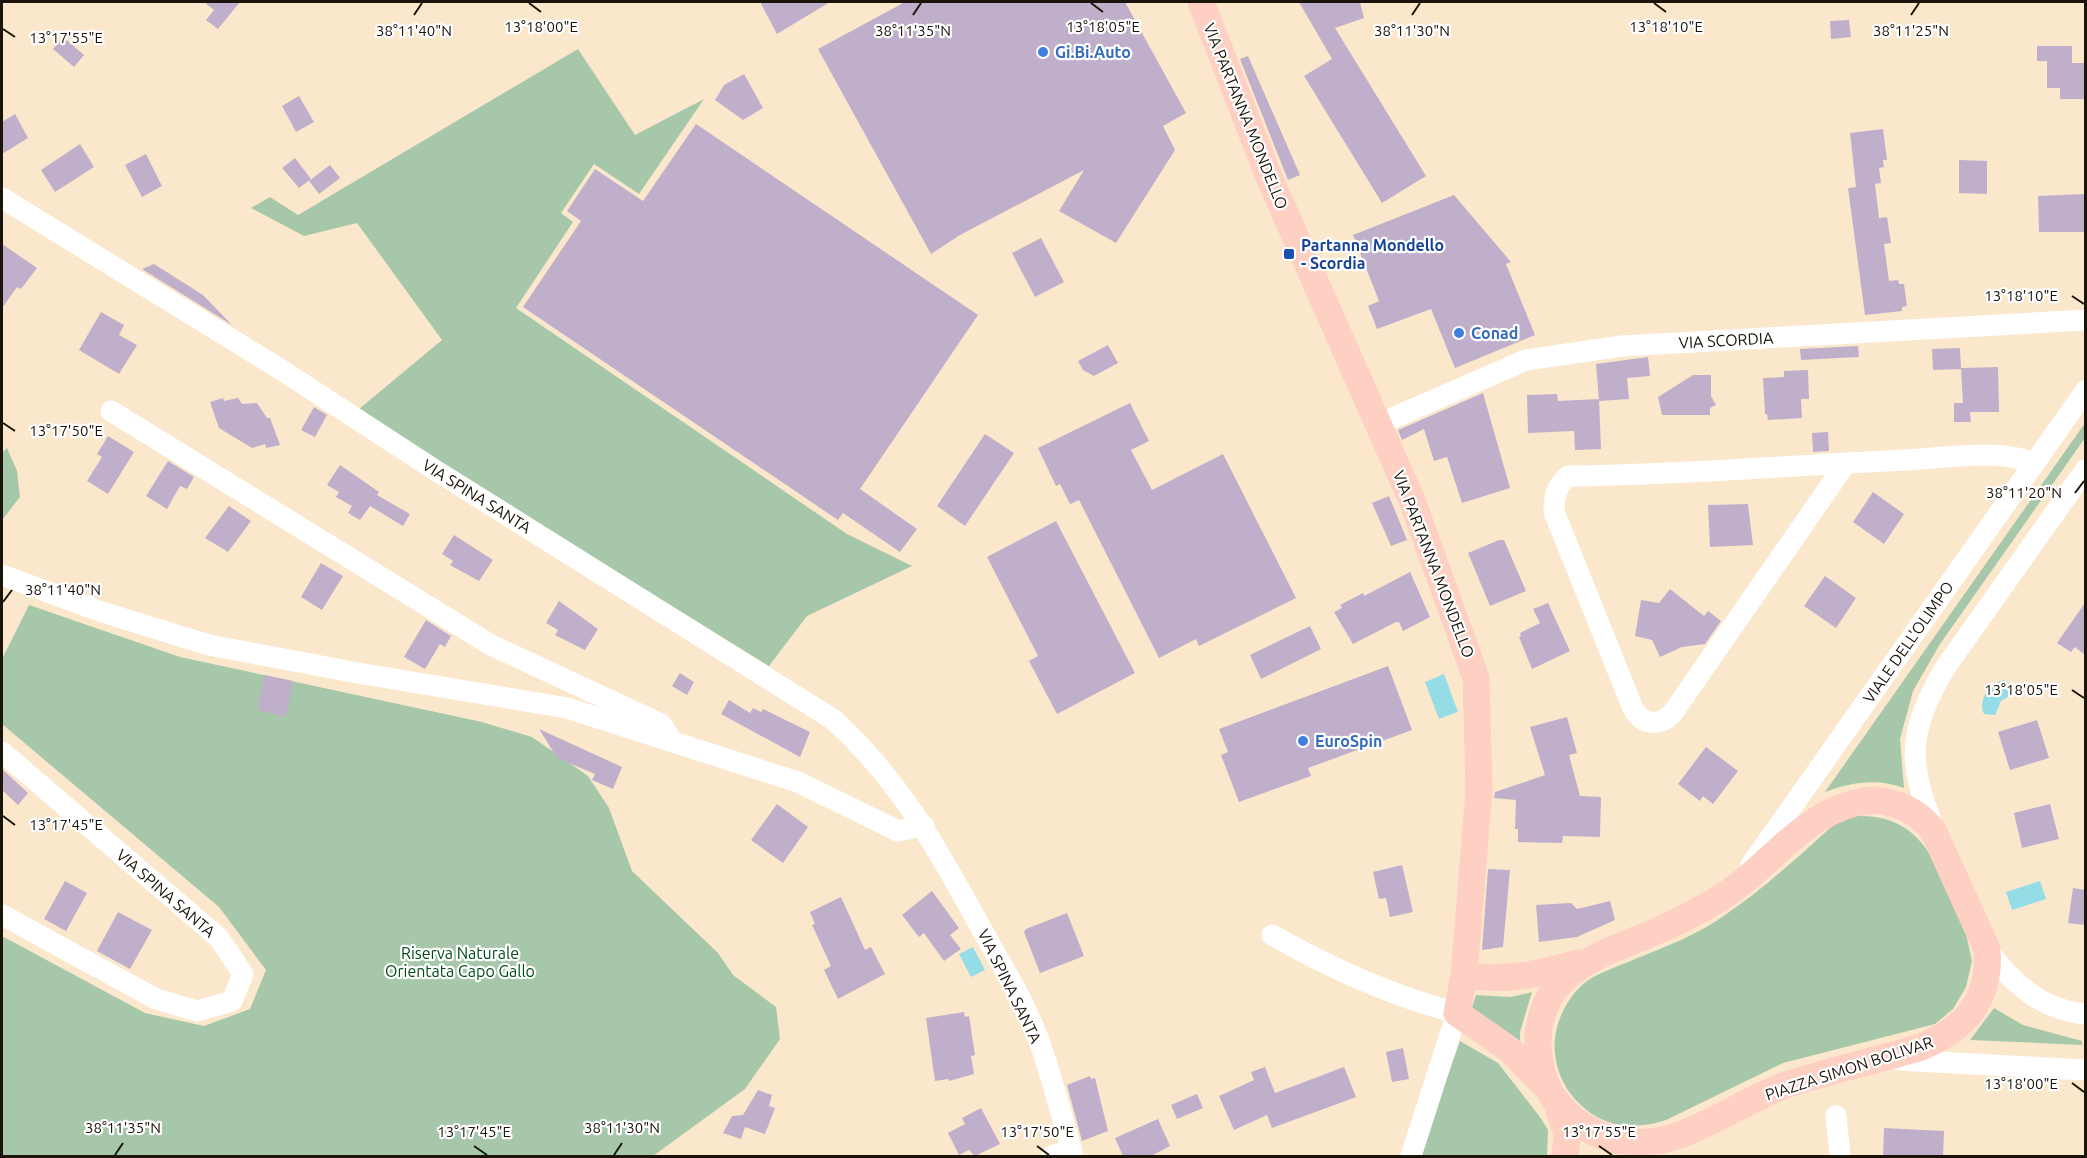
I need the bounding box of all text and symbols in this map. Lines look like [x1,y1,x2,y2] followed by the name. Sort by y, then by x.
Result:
[504,18,578,35] text: 13°18'00"E
[1066,18,1140,35] text: 13°18'05"E
[1629,18,1703,35] text: 13°18'10"E
[1200,20,1292,212] street label: VIA PARTANNA MONDELLO
[376,22,452,39] text: 38°11'40"N
[875,22,951,39] text: 38°11'35"N
[1374,22,1450,39] text: 38°11'30"N
[1873,22,1949,39] text: 38°11'25"N
[29,29,103,46] text: 13°17'55"E
[1055,43,1131,61] place label: Gi.Bi.Auto
[1036,45,1050,59] marker: Gi.Bi.Auto
[1301,236,1444,272] place label: Partanna Mondello - Scordia
[1282,247,1296,261] marker: Partanna Mondello - Scordia
[1984,287,2058,304] text: 13°18'10"E
[1471,324,1518,342] place label: Conad
[1452,326,1466,340] marker: Conad
[1678,329,1774,351] street label: VIA SCORDIA
[29,422,103,439] text: 13°17'50"E
[419,455,535,537] street label: VIA SPINA SANTA
[1390,468,1478,660] street label: VIA PARTANNA MONDELLO
[1986,484,2062,501] text: 38°11'20"N
[1859,578,1957,706] street label: VIALE DELL'OLIMPO
[25,581,101,598] text: 38°11'40"N
[1984,681,2058,698] text: 13°18'05"E
[1315,732,1382,750] place label: EuroSpin
[1296,734,1310,748] marker: EuroSpin
[29,816,103,833] text: 13°17'45"E
[113,845,219,941] street label: VIA SPINA SANTA
[975,926,1046,1046] street label: VIA SPINA SANTA
[385,944,535,980] park label: Riserva Naturale Orientata Capo Gallo
[1763,1032,1935,1104] street label: PIAZZA SIMON BOLIVAR
[1984,1075,2058,1092] text: 13°18'00"E
[85,1119,161,1136] text: 38°11'35"N
[584,1119,660,1136] text: 38°11'30"N
[437,1123,511,1140] text: 13°17'45"E
[1000,1123,1074,1140] text: 13°17'50"E
[1562,1123,1636,1140] text: 13°17'55"E

